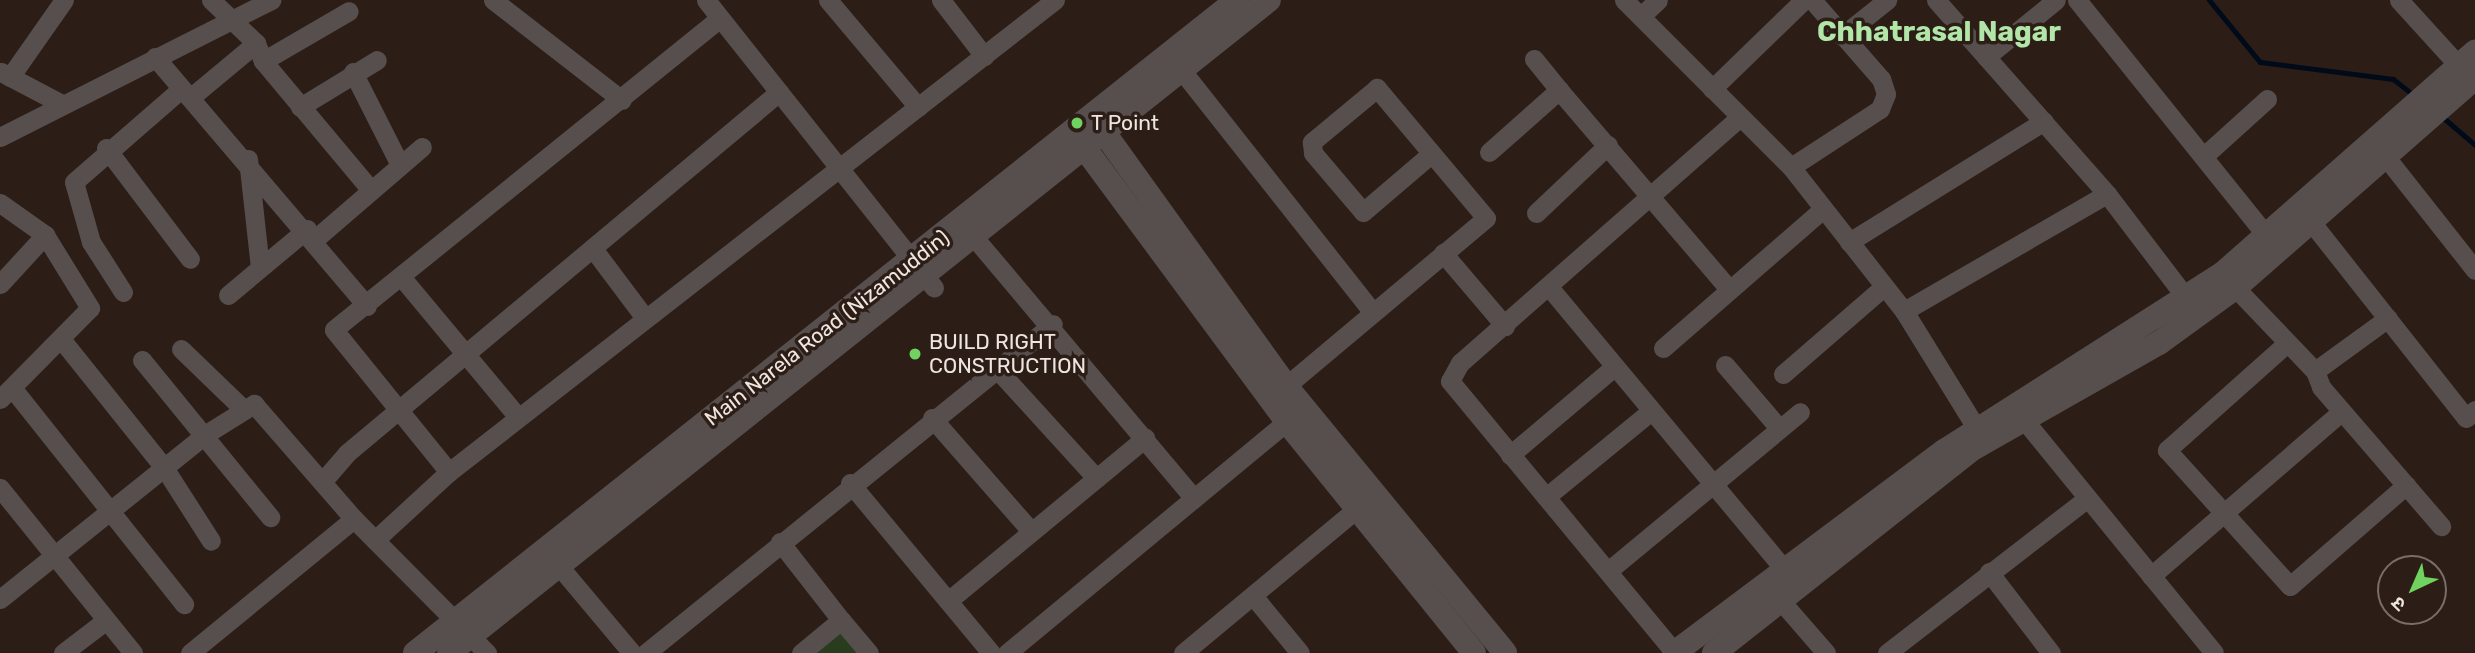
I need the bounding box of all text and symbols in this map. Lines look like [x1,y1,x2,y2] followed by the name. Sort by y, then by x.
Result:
[1817,15,2061,49] district label: Chhatrasal Nagar
[1091,110,1160,136] place label: T Point
[1069,115,1085,131] marker: T Point
[700,225,954,431] street label: Main Narela Road (Nizamuddin)
[929,329,1086,379] place label: BUILD RIGHT CONSTRUCTION
[907,346,923,362] marker: BUILD RIGHT CONSTRUCTION
[2377,555,2447,625] north arrow
[2386,592,2410,616] text: उ

